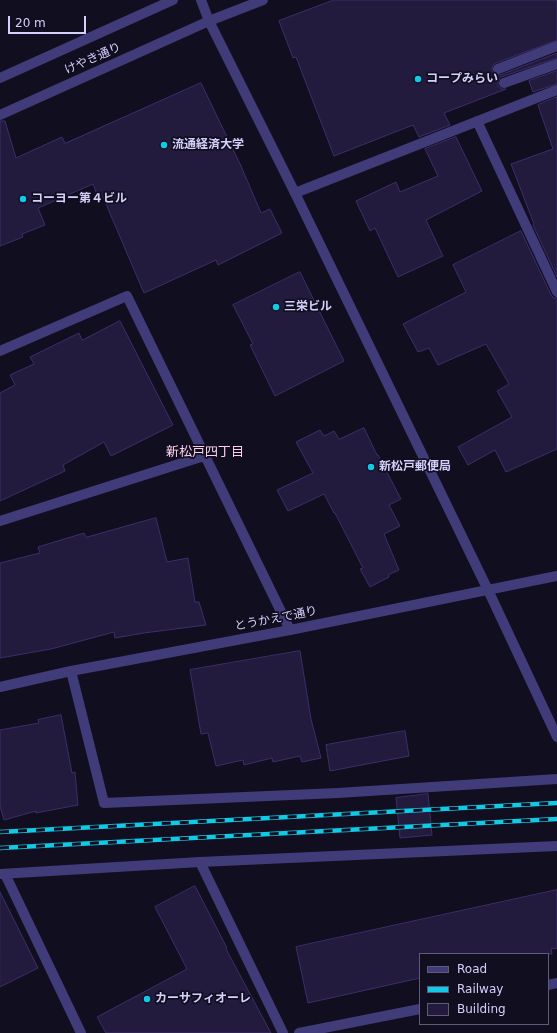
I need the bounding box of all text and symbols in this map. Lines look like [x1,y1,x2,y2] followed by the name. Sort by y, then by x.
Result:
[10,8,88,34] scale bar
[15,16,46,30] text: 20 m
[63,40,123,78] street label: けやき通り
[426,72,498,86] place label: コープみらい
[413,74,423,84] marker: コープみらい
[172,138,244,152] place label: 流通経済大学
[159,140,169,150] marker: 流通経済大学
[31,192,127,206] place label: コーヨー第４ビル
[18,194,28,204] marker: コーヨー第４ビル
[284,300,332,314] place label: 三栄ビル
[271,302,281,312] marker: 三栄ビル
[166,445,244,461] district label: 新松戸四丁目
[379,460,451,474] place label: 新松戸郵便局
[366,462,376,472] marker: 新松戸郵便局
[233,604,319,634] street label: とうかえで通り
[419,953,549,1025] legend
[457,962,487,976] text: Road
[457,982,503,996] text: Railway
[155,992,251,1006] place label: カーサフィオーレ
[142,994,152,1004] marker: カーサフィオーレ
[457,1002,506,1016] text: Building

